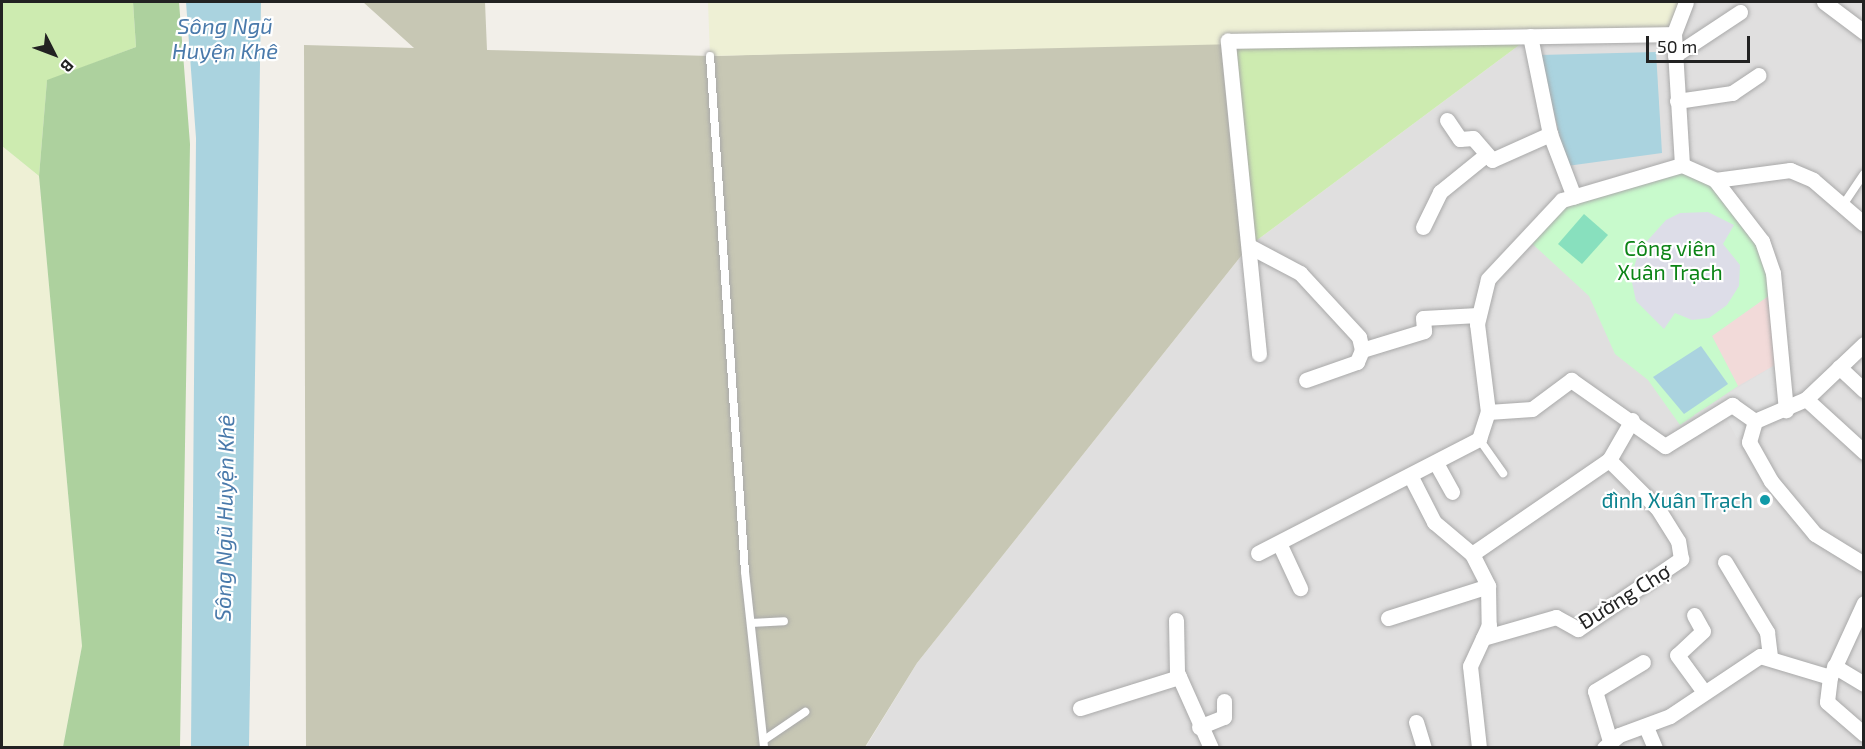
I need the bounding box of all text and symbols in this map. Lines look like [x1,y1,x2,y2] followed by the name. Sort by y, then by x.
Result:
[172,12,278,63] water label: Sông Ngũ Huyện Khê
[24,24,84,84] north arrow
[1649,24,1752,62] scale bar
[1657,35,1697,57] text: 50 m
[57,56,78,77] text: B
[1617,235,1723,285] park label: Công viên Xuân Trạch
[209,415,239,621] water label: Sông Ngũ Huyện Khê
[1601,487,1753,513] place label: đình Xuân Trạch
[1758,493,1772,507] marker: đình Xuân Trạch
[1573,558,1675,634] street label: Đường Chợ

